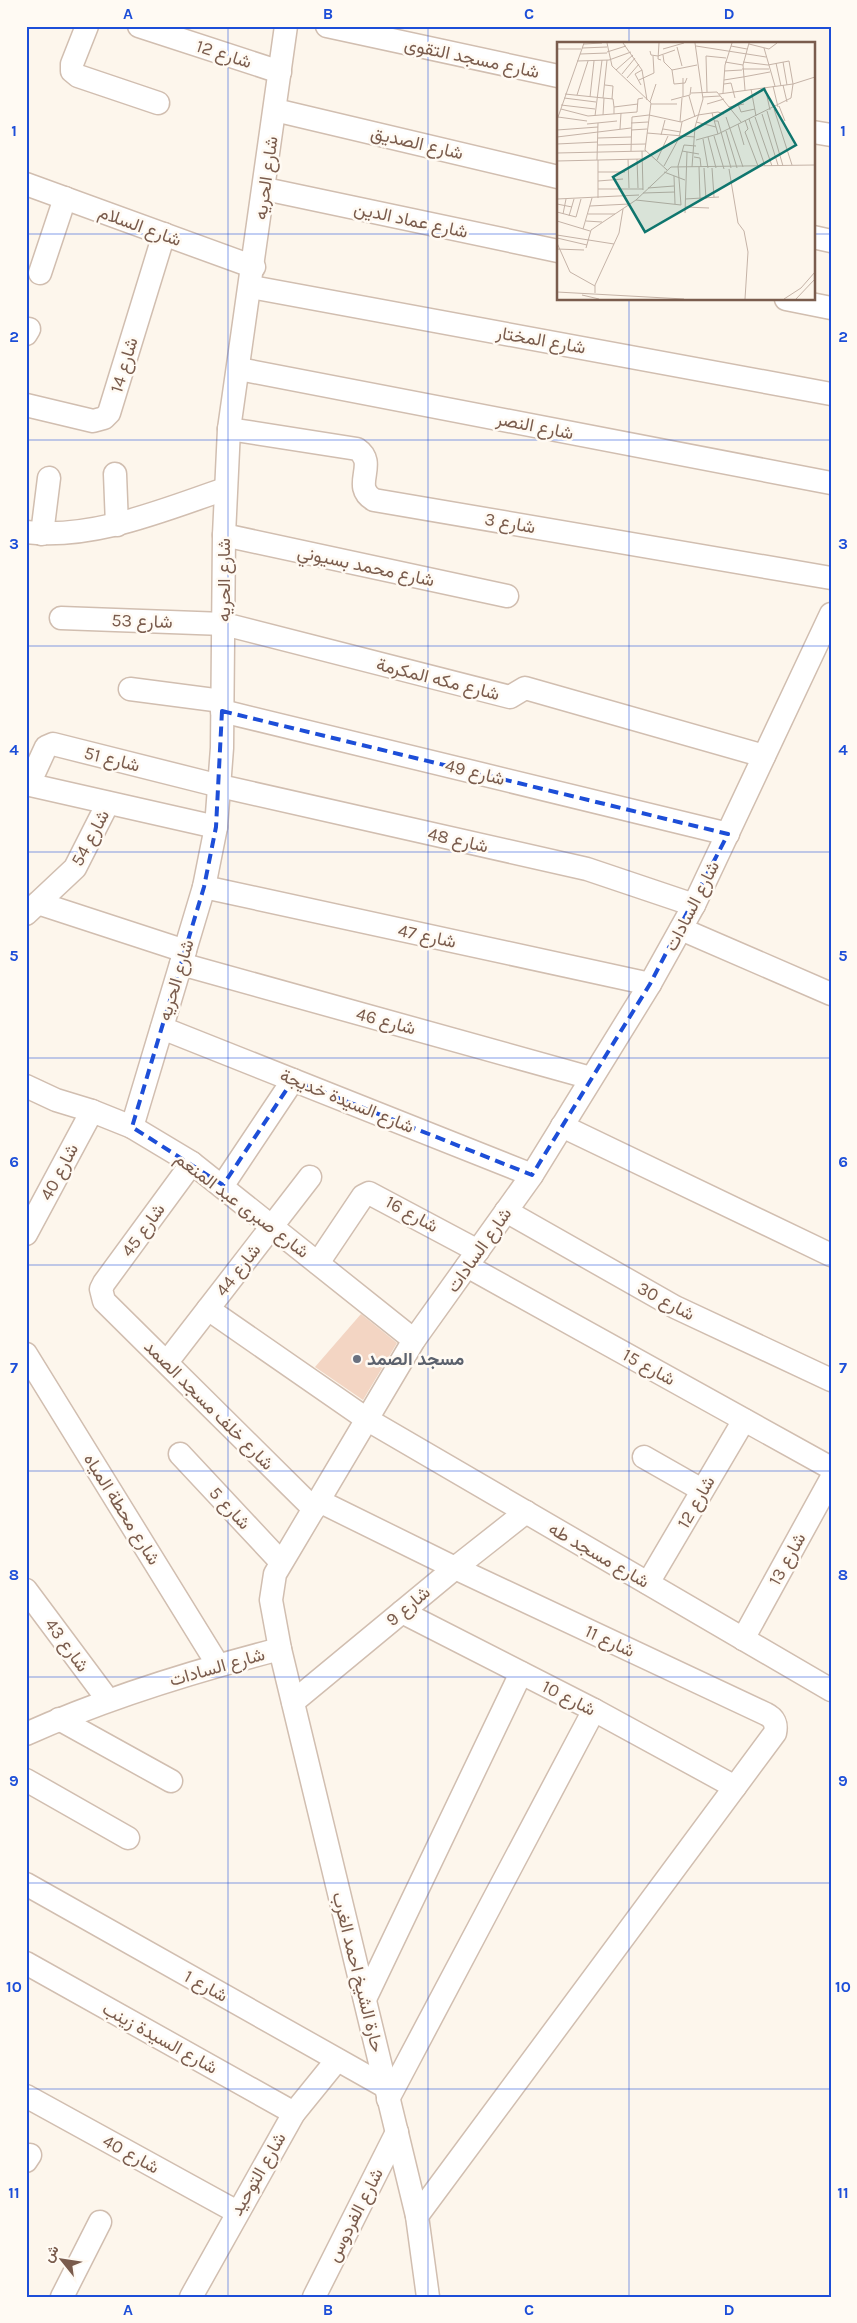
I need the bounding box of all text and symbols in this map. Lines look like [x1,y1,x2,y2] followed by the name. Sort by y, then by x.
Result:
[123,4,133,23] text: A
[323,4,333,23] text: B
[524,4,534,23] text: C
[724,4,735,23] text: D
[402,33,541,84] street label: شارع مسجد التقوى
[193,35,254,74] street label: شارع 12
[557,42,814,300] inset map
[11,121,17,140] text: 1
[840,121,846,140] text: 1
[368,122,465,165] street label: شارع الصديق
[249,135,284,221] street label: شارع الحريه
[352,197,470,244] street label: شارع عماد الدين
[95,201,184,252] street label: شارع السلام
[494,321,587,360] street label: شارع المختار
[9,327,19,346] text: 2
[838,327,848,346] text: 2
[105,335,144,396] street label: شارع 14
[493,408,576,445] street label: شارع النصر
[483,508,537,539] street label: شارع 3
[9,534,19,553] text: 3
[838,534,848,553] text: 3
[213,538,236,622] street label: شارع الحريه
[295,541,436,595] street label: شارع محمد بسيوني
[111,609,173,634] street label: شارع 53
[374,653,502,706] street label: شارع مكه المكرمة
[9,740,19,759] text: 4
[838,740,848,759] text: 4
[82,741,142,777] street label: شارع 51
[443,754,507,791] street label: شارع 49
[66,806,115,870] street label: شارع 54
[425,822,490,859] street label: شارع 48
[660,857,725,955] street label: شارع السادات
[396,919,458,954] street label: شارع 47
[153,937,200,1024] street label: شارع الحريه
[9,946,19,965] text: 5
[838,946,848,965] text: 5
[354,1003,418,1040] street label: شارع 46
[276,1064,417,1139] street label: شارع السيدة خديجة
[35,1140,84,1205] street label: شارع 40
[170,1147,314,1264] street label: شارع صبرى عبد المنعم
[9,1152,19,1171] text: 6
[838,1152,848,1171] text: 6
[381,1191,442,1238] street label: شارع 16
[116,1199,171,1262] street label: شارع 45
[442,1203,517,1297] street label: شارع السادات
[211,1239,266,1301] street label: شارع 44
[633,1277,698,1326] street label: شارع 30
[139,1335,279,1475] street label: شارع خلف مسجد الصمد
[618,1344,679,1391] street label: شارع 15
[367,1348,464,1370] place label: مسجد الصمد
[351,1353,363,1365] marker: مسجد الصمد
[10,1358,18,1377] text: 7
[839,1358,847,1377] text: 7
[78,1449,165,1569] street label: شارع محطة المياه
[672,1472,721,1533] street label: شارع 12
[204,1482,255,1535] street label: شارع 5
[544,1517,653,1594] street label: شارع مسجد طه
[764,1529,811,1590] street label: شارع 13
[9,1565,19,1584] text: 8
[838,1565,848,1584] text: 8
[381,1581,435,1632] street label: شارع 9
[39,1614,94,1677] street label: شارع 43
[581,1620,638,1663] street label: شارع 11
[167,1643,268,1692] street label: شارع السادات
[538,1675,599,1722] street label: شارع 10
[9,1771,19,1790] text: 9
[838,1771,848,1790] text: 9
[326,1890,389,2055] street label: حارة الشيخ احمد الغرب
[180,1965,232,2008] street label: شارع 1
[6,1977,22,1996] text: 10
[835,1977,851,1996] text: 10
[98,1997,221,2080] street label: شارع السيدة زينب
[225,2128,292,2220] street label: شارع التوحيد
[98,2130,163,2179] street label: شارع 40
[322,2164,389,2266] street label: شارع الفردوس
[8,2183,20,2202] text: 11
[837,2183,849,2202] text: 11
[38,2236,88,2286] north arrow
[40,2242,63,2265] text: ش
[123,2300,133,2319] text: A
[323,2300,333,2319] text: B
[524,2300,534,2319] text: C
[724,2300,735,2319] text: D

